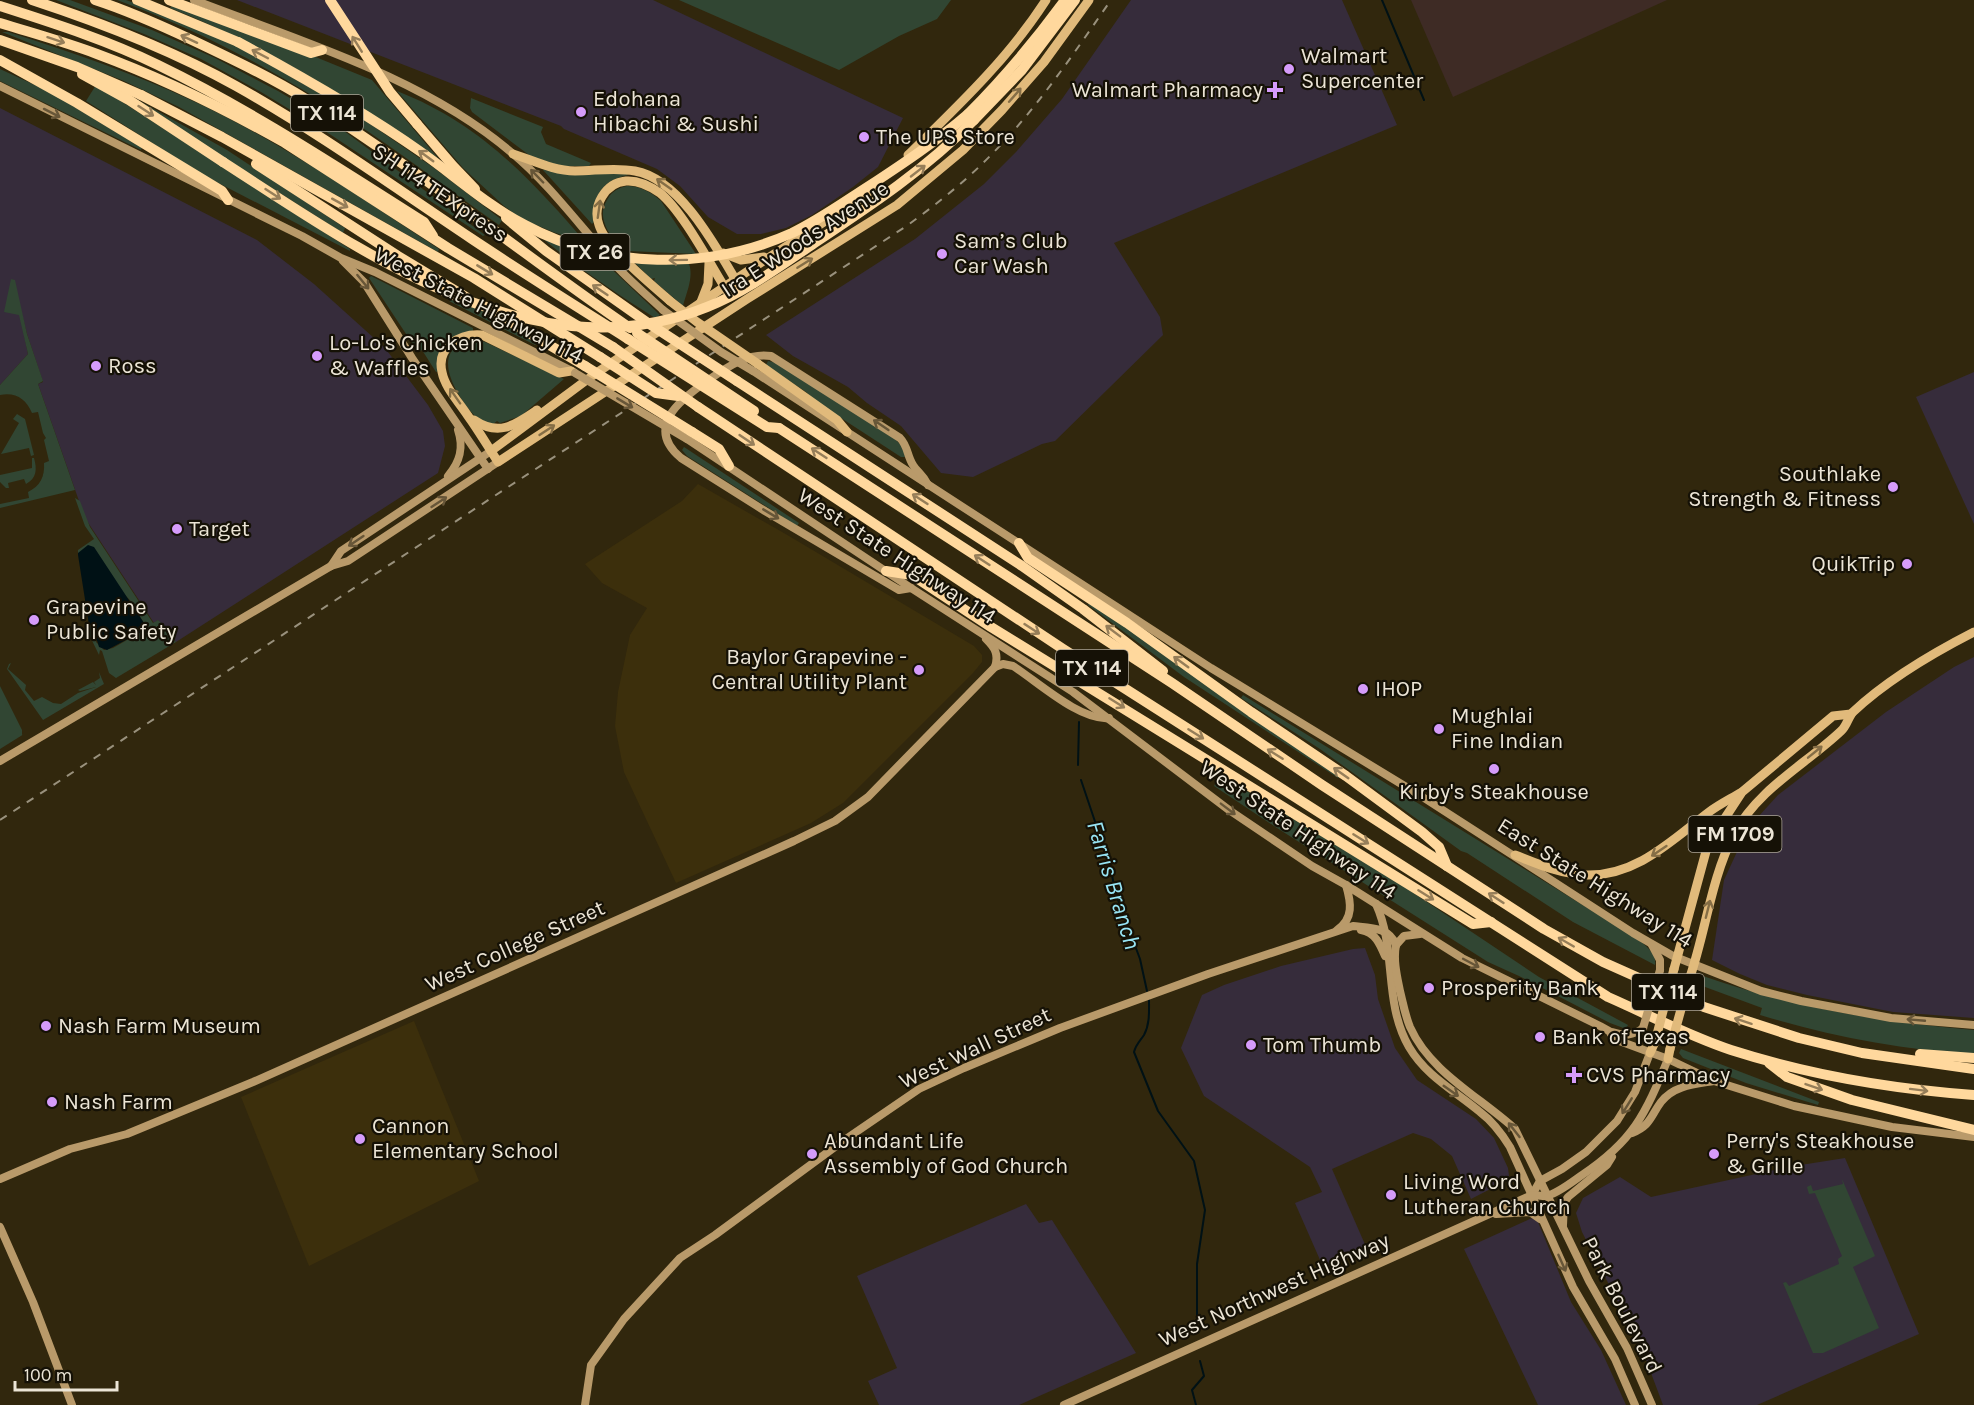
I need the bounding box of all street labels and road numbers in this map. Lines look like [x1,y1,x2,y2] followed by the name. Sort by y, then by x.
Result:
[291,95,363,131] road number: TX 114
[367,138,513,248] street label: SH 114 TEXpress
[716,175,894,303] street label: Ira E Woods Avenue
[560,234,630,270] road number: TX 26
[370,241,588,369] street label: West State Highway 114
[793,482,1001,630] street label: West State Highway 114
[1056,650,1128,686] road number: TX 114
[1195,755,1401,905] street label: West State Highway 114
[1493,812,1697,954] street label: East State Highway 114
[1688,816,1782,852] road number: FM 1709
[421,895,609,997] street label: West College Street
[1632,974,1704,1010] road number: TX 114
[895,1001,1055,1095] street label: West Wall Street
[1155,1227,1393,1353] street label: West Northwest Highway
[1576,1232,1668,1378] street label: Park Boulevard

